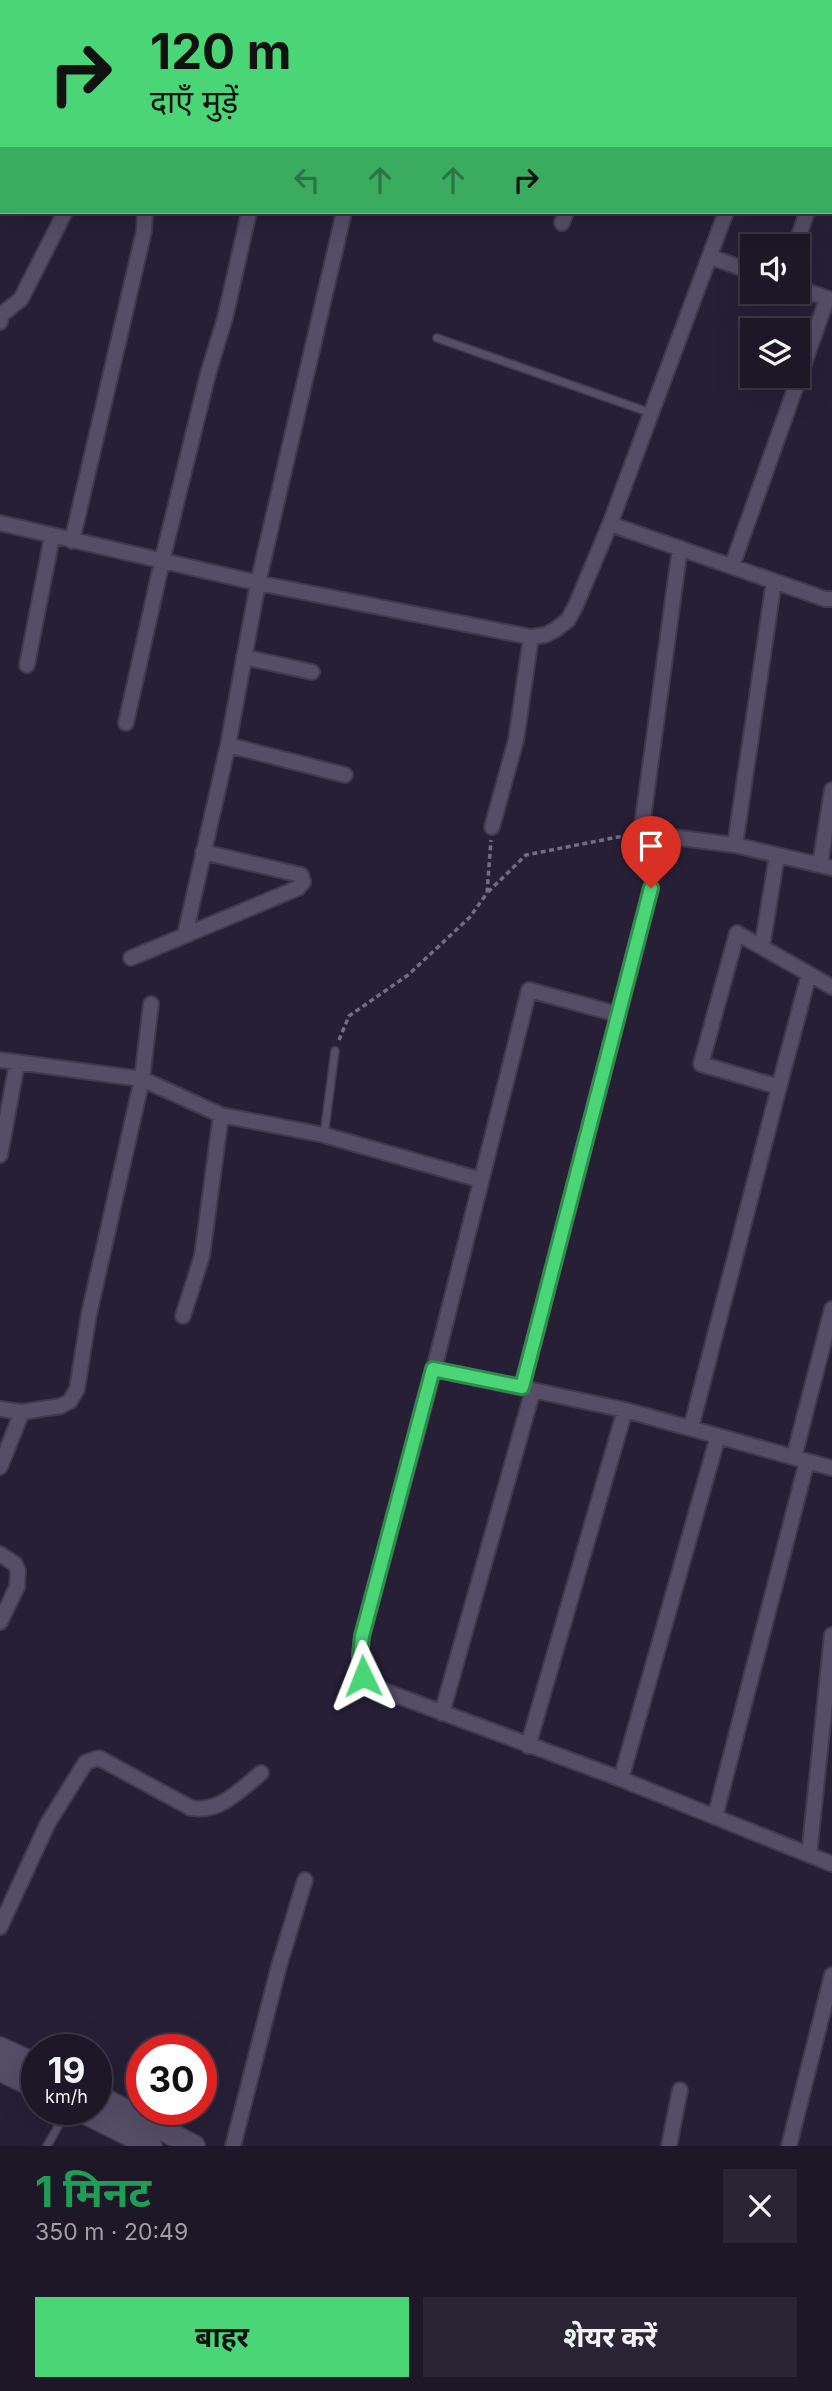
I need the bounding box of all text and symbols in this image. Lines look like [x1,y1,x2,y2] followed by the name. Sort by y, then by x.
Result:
[150,22,291,81] text: 120 m
[35,28,126,119] icon: right
[150,82,238,121] text: दाएँ मुड़ें
[288,161,326,199] icon: left
[361,161,399,199] icon: ahead
[434,161,472,199] icon: ahead
[507,161,545,199] icon: right
[740,234,810,388] map controls
[740,234,810,304] button: sound
[740,318,810,388] button: layers
[621,816,681,888] pin
[632,827,670,865] icon: arrive
[326,1639,400,1713] position arrow
[126,2034,217,2125] speed limit sign: 30
[48,2049,85,2091] text: 19
[45,2086,88,2107] text: km/h
[35,2166,151,2217] text: 1 मिनट
[723,2169,797,2243] button: close
[35,2218,188,2246] text: 350 m · 20:49
[35,2297,409,2377] button: बाहर
[423,2297,797,2377] button: शेयर करें

